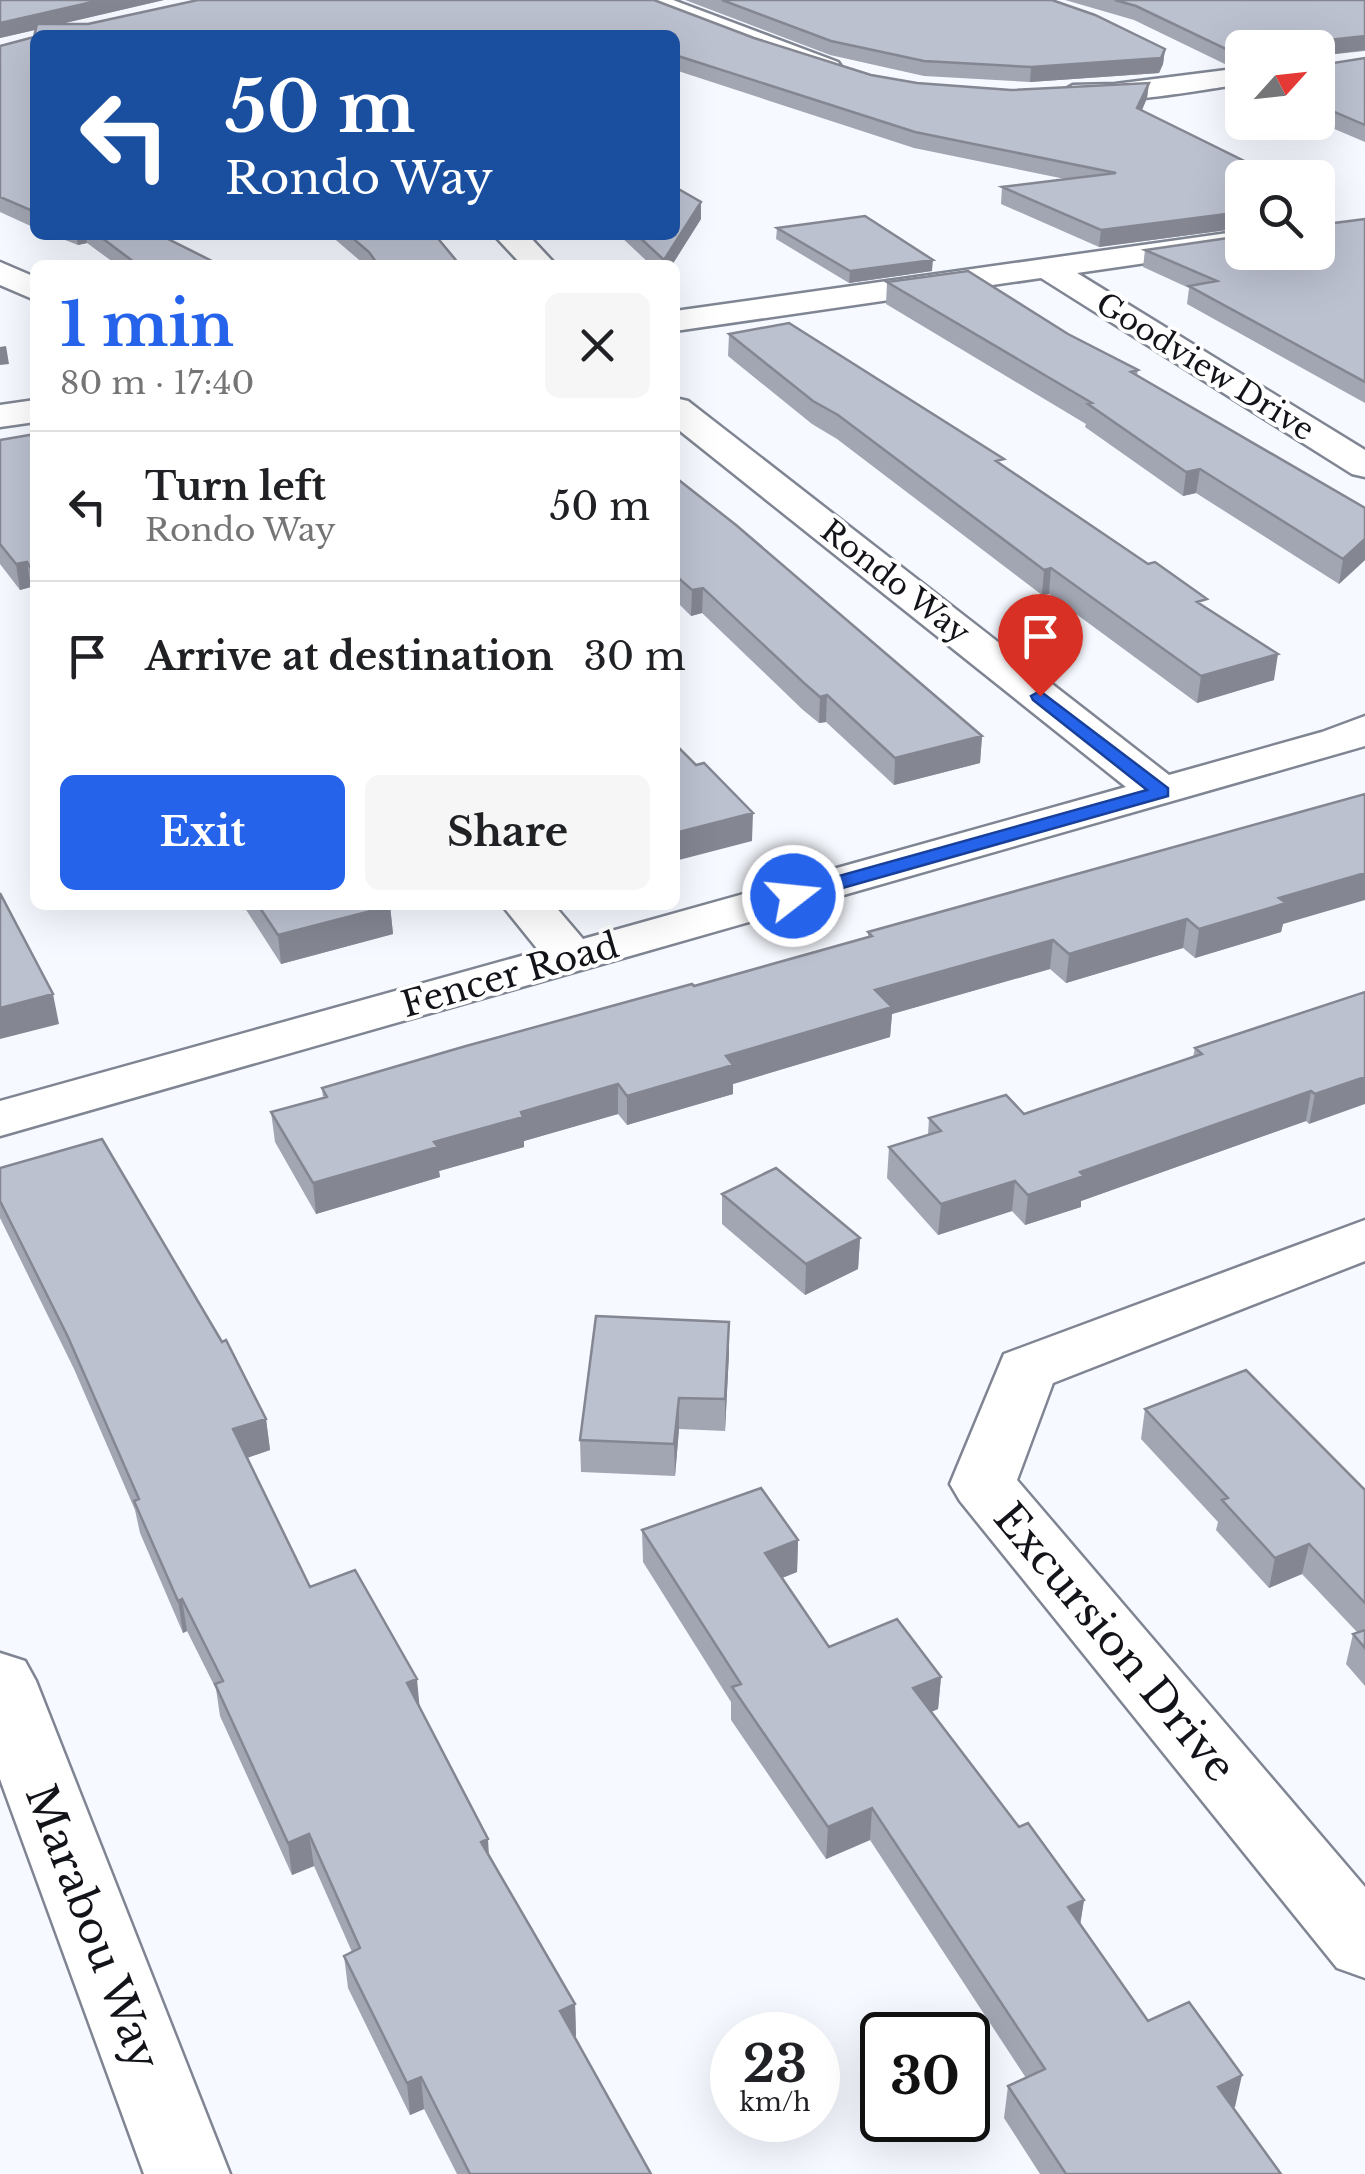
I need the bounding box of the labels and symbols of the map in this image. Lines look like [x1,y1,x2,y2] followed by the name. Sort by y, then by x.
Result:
[1225,30,1335,140] north arrow
[1090,285,1321,448] street label: Goodview Drive
[814,512,977,651] street label: Rondo Way
[998,594,1083,697] pin
[741,844,845,948] position arrow
[396,923,623,1026] street label: Fencer Road
[983,1492,1247,1792] street label: Excursion Drive
[15,1777,171,2077] street label: Marabou Way
[860,2012,990,2142] speed limit sign: 30

